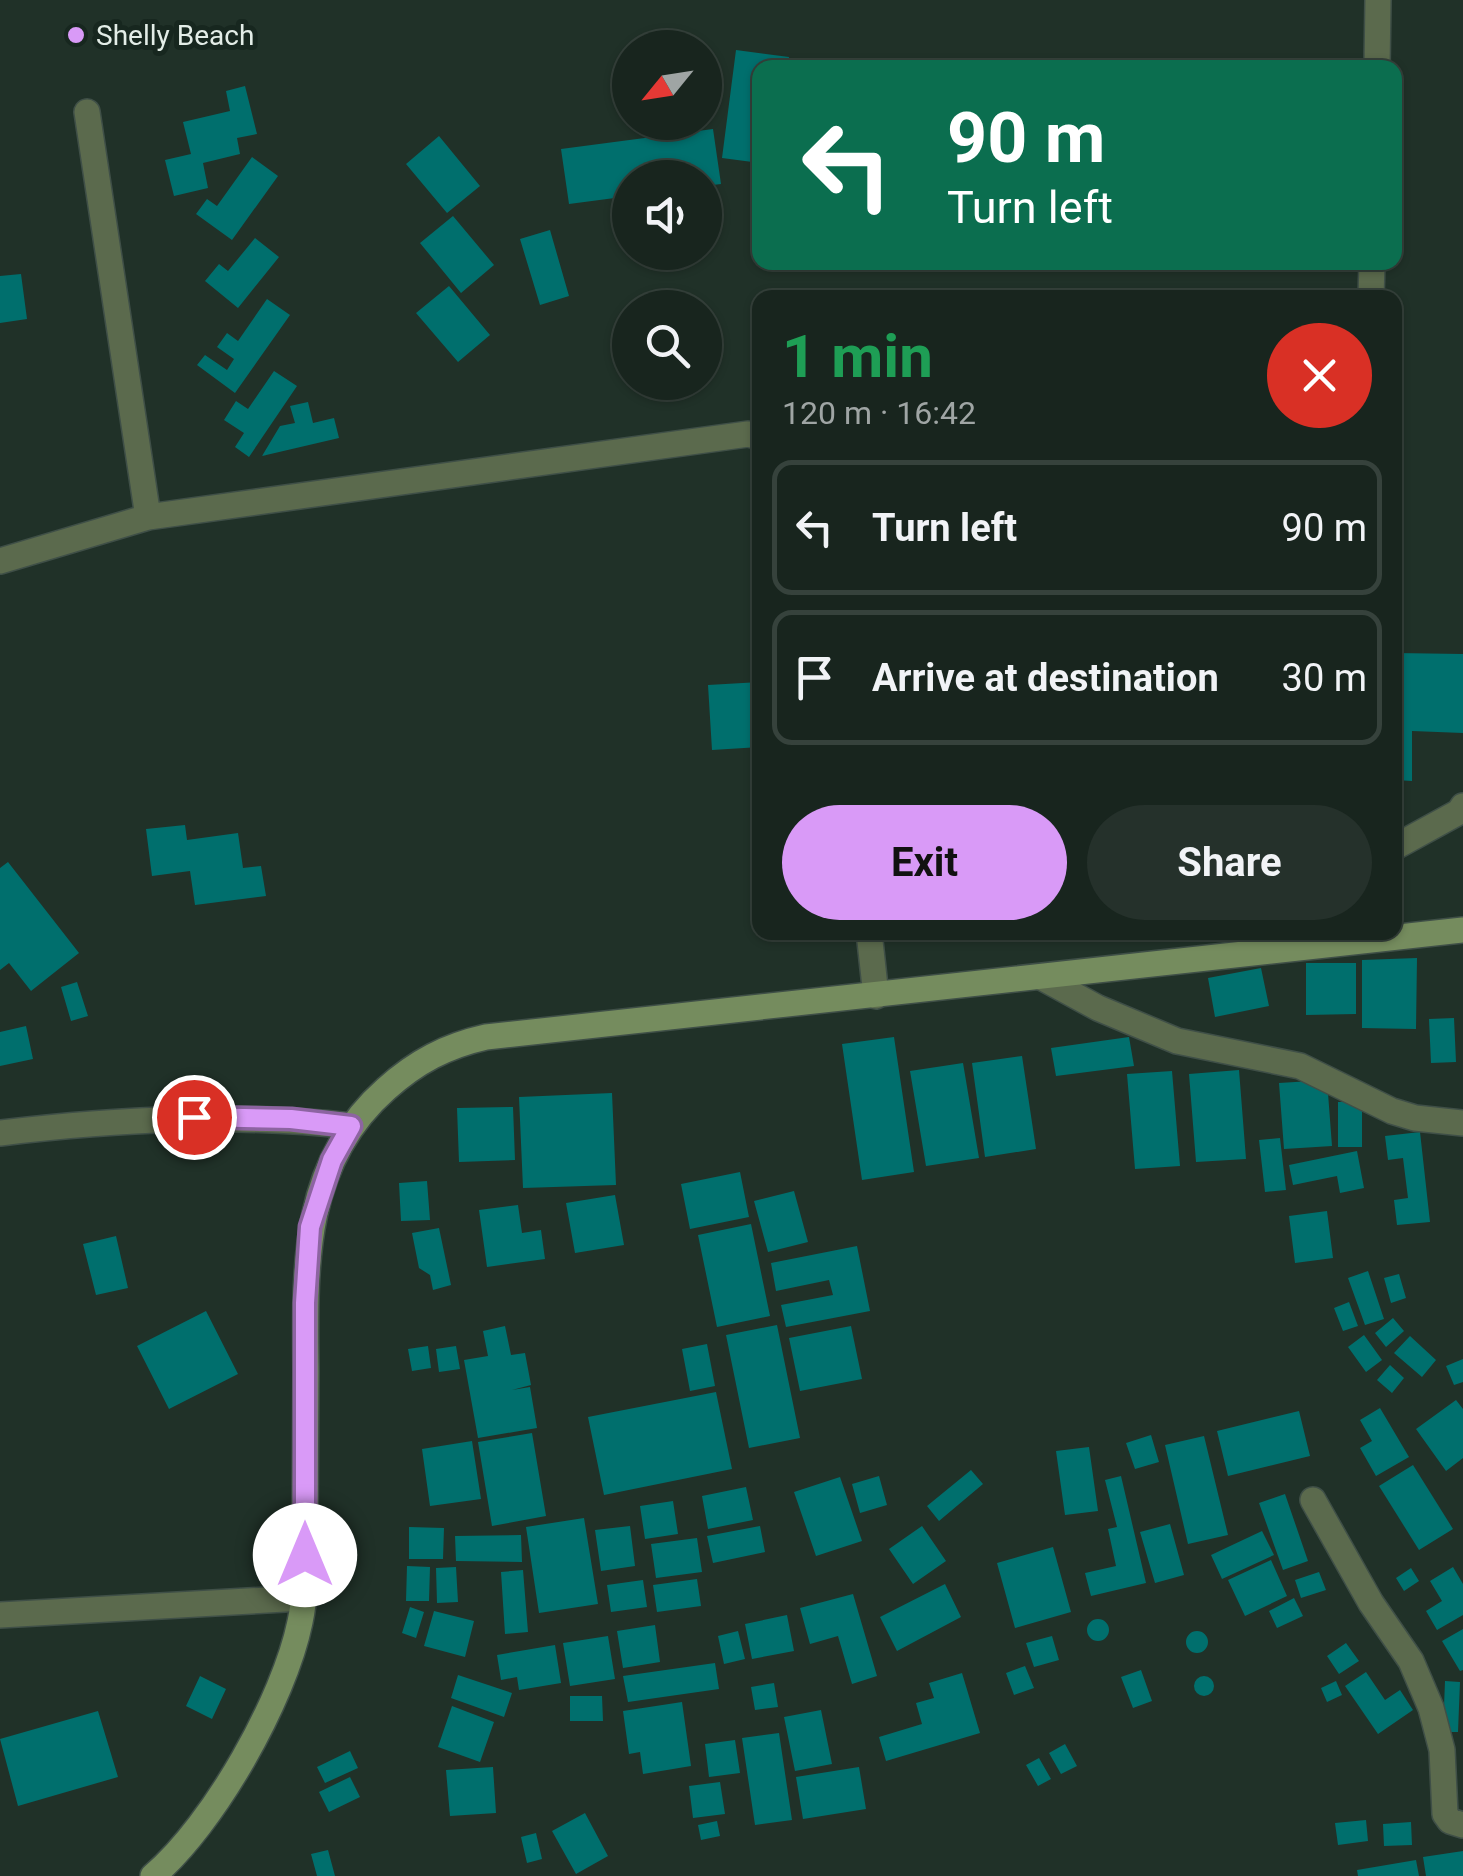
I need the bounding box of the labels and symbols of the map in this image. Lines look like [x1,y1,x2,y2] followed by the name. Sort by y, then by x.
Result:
[96,19,254,52] place label: Shelly Beach
[65,24,87,46] marker: Shelly Beach
[612,30,722,140] north arrow
[152,1075,237,1160] pin
[253,1503,357,1607] position arrow

